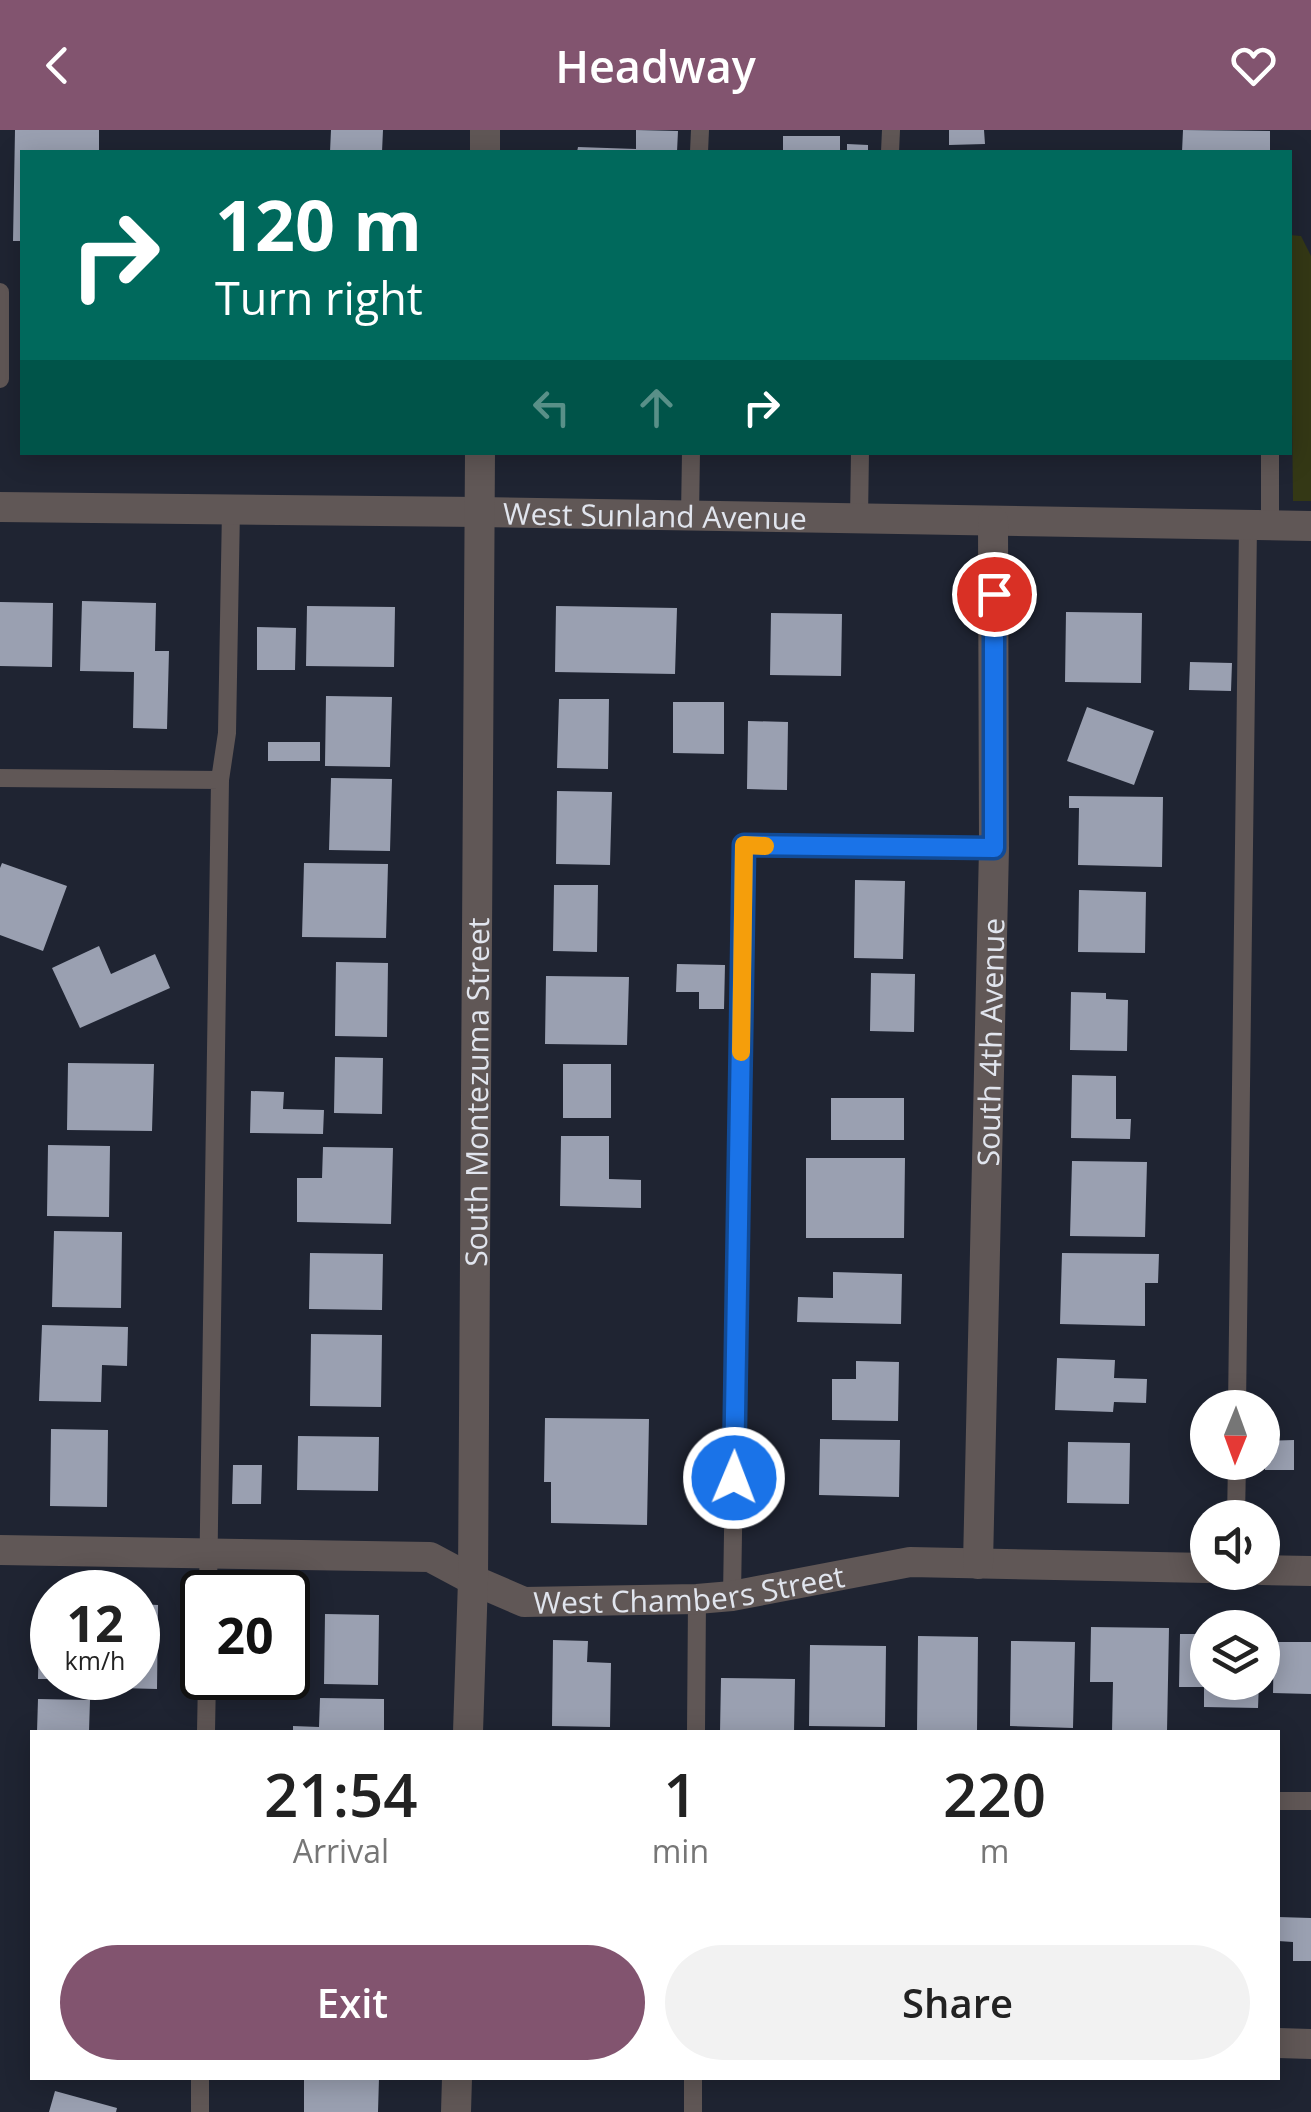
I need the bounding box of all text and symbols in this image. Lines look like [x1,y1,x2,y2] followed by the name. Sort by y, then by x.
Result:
[555,35,756,96] text: Headway
[30,38,85,93] icon: back
[1226,38,1281,93] icon: heart
[215,176,422,272] text: 120 m
[50,190,180,320] icon: right
[215,267,423,328] text: Turn right
[524,380,579,435] icon: left
[629,380,684,435] icon: ahead
[734,380,789,435] icon: right
[503,492,807,538] street label: West Sunland Avenue
[952,552,1037,637] pin
[967,567,1022,622] icon: arrive
[454,917,498,1267] street label: South Montezuma Street
[966,918,1013,1167] street label: South 4th Avenue
[1190,1390,1280,1480] north arrow
[1190,1390,1280,1700] map controls
[682,1426,786,1530] position arrow
[1190,1500,1280,1590] button: sound
[533,1555,848,1622] street label: West Chambers Street
[180,1570,310,1700] speed limit sign: 20
[66,1589,124,1657] text: 12
[1190,1610,1280,1700] button: layers
[65,1643,125,1677] text: km/h
[264,1753,418,1835] text: 21:54
[663,1753,698,1835] text: 1
[943,1753,1046,1835] text: 220
[293,1829,389,1872] text: Arrival
[652,1829,709,1872] text: min
[980,1829,1009,1872] text: m
[60,1945,645,2060] button: Exit
[665,1945,1250,2060] button: Share

